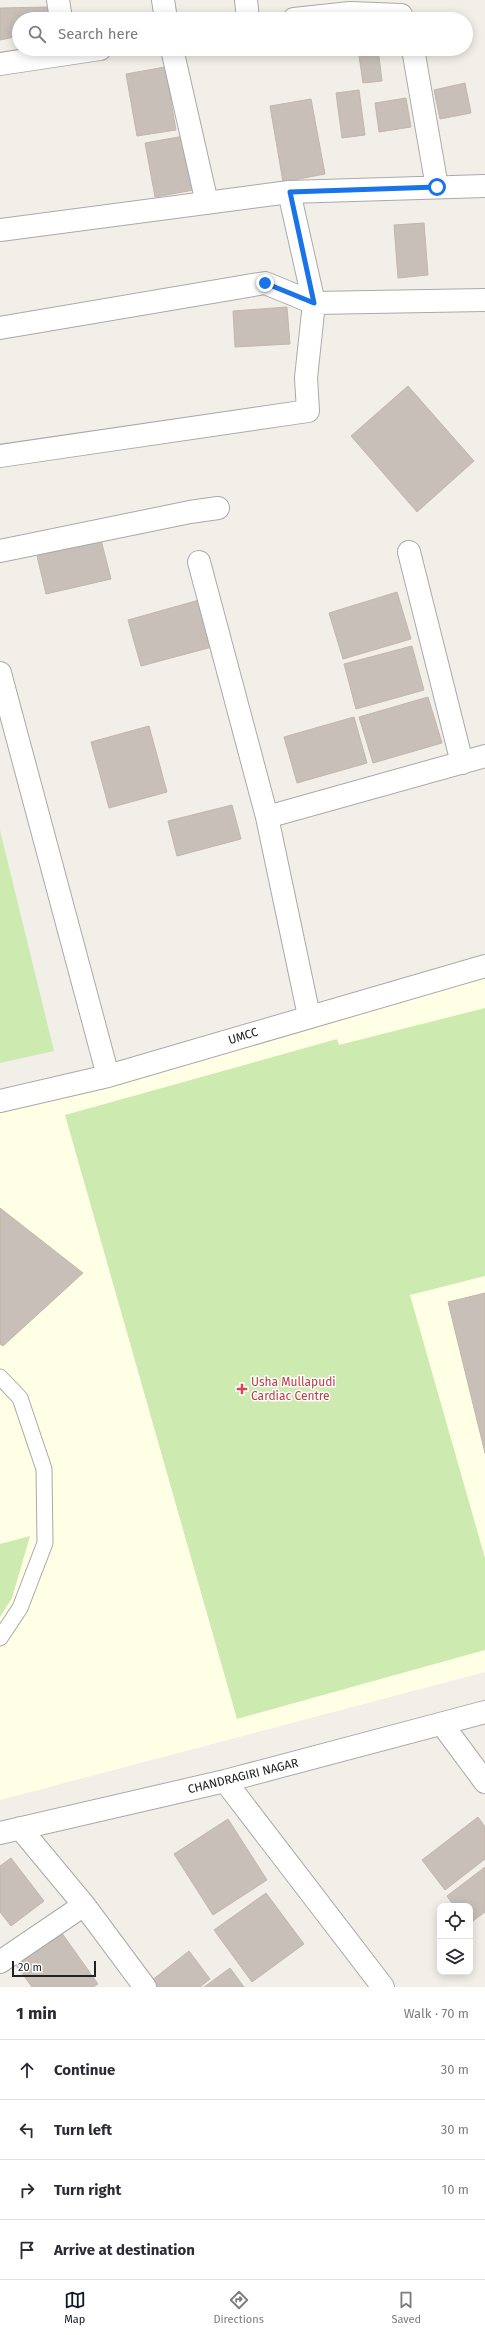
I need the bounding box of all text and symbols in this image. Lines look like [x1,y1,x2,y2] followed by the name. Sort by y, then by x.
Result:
[12,12,473,56] search box
[26,23,48,45] icon: search
[58,25,138,43] text: Search here
[428,178,446,196] route start
[256,274,274,292] route end
[226,1025,260,1047] street label: UMCC
[251,1375,336,1403] place label: Usha Mullapudi Cardiac Centre
[236,1383,248,1395] marker: Usha Mullapudi Cardiac Centre
[186,1755,300,1797] street label: CHANDRAGIRI NAGAR
[437,1903,473,1975] map controls
[437,1903,473,1939] button: locate
[437,1939,473,1975] button: layers
[12,1959,96,1978] scale bar
[18,1961,42,1974] text: 20 m
[16,2003,57,2024] text: 1 min
[404,2006,469,2021] text: Walk · 70 m
[16,2059,38,2081] icon: ahead
[54,2061,115,2079] text: Continue
[441,2062,469,2077] text: 30 m
[16,2119,38,2141] icon: left
[54,2121,112,2139] text: Turn left
[441,2122,469,2137] text: 30 m
[16,2179,38,2201] icon: right
[54,2181,121,2199] text: Turn right
[442,2182,469,2197] text: 10 m
[16,2239,38,2261] icon: arrive
[54,2241,195,2259] text: Arrive at destination
[64,2289,86,2326] tab: Map
[213,2289,264,2326] tab: Directions
[391,2289,421,2326] tab: Saved

